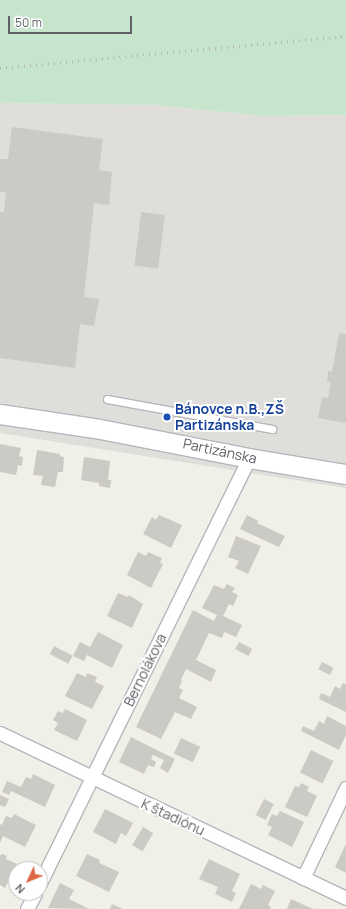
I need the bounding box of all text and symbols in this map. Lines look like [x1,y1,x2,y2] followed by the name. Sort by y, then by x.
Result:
[10,8,134,34] scale bar
[15,14,42,31] text: 50 m
[175,401,284,434] place label: Bánovce n.B.,ZŠ Partizánska
[162,412,172,422] marker: Bánovce n.B.,ZŠ Partizánska
[182,435,258,467] street label: Partizánska
[120,631,170,709] street label: Bernolákova
[138,795,208,839] street label: K štadiónu
[8,861,48,901] north arrow
[12,881,28,897] text: N

